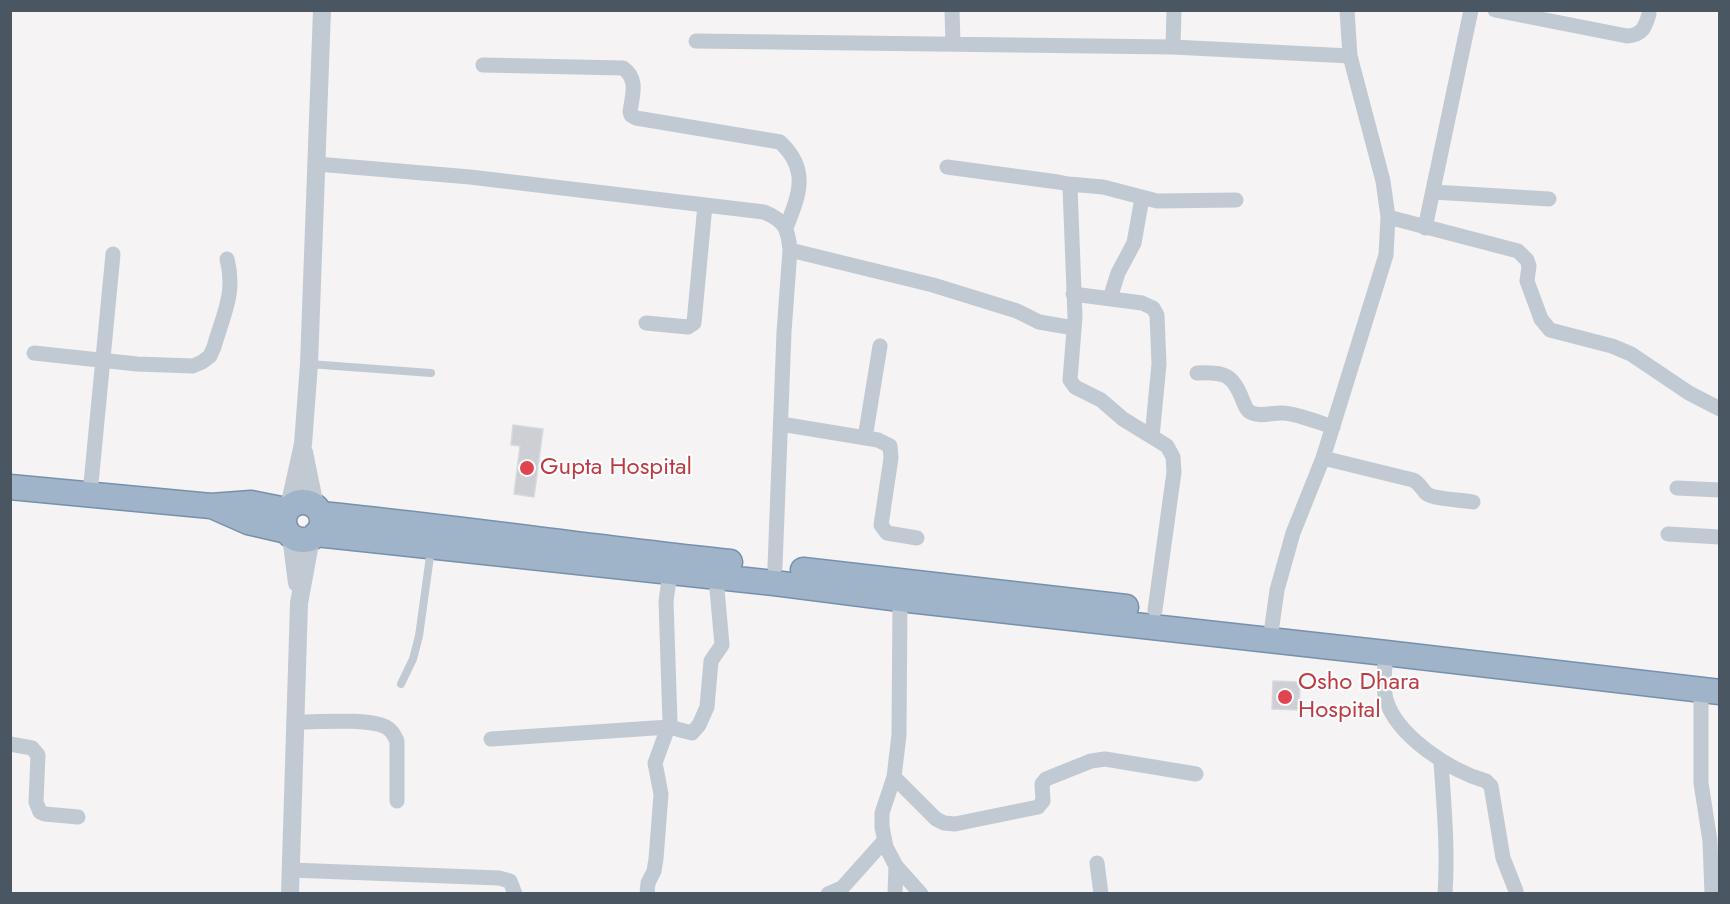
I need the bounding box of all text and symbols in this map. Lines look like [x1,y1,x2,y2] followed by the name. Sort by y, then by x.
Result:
[540,454,692,482] place label: Gupta Hospital
[518,459,536,477] marker: Gupta Hospital
[1298,669,1420,725] place label: Osho Dhara Hospital
[1276,688,1294,706] marker: Osho Dhara Hospital

